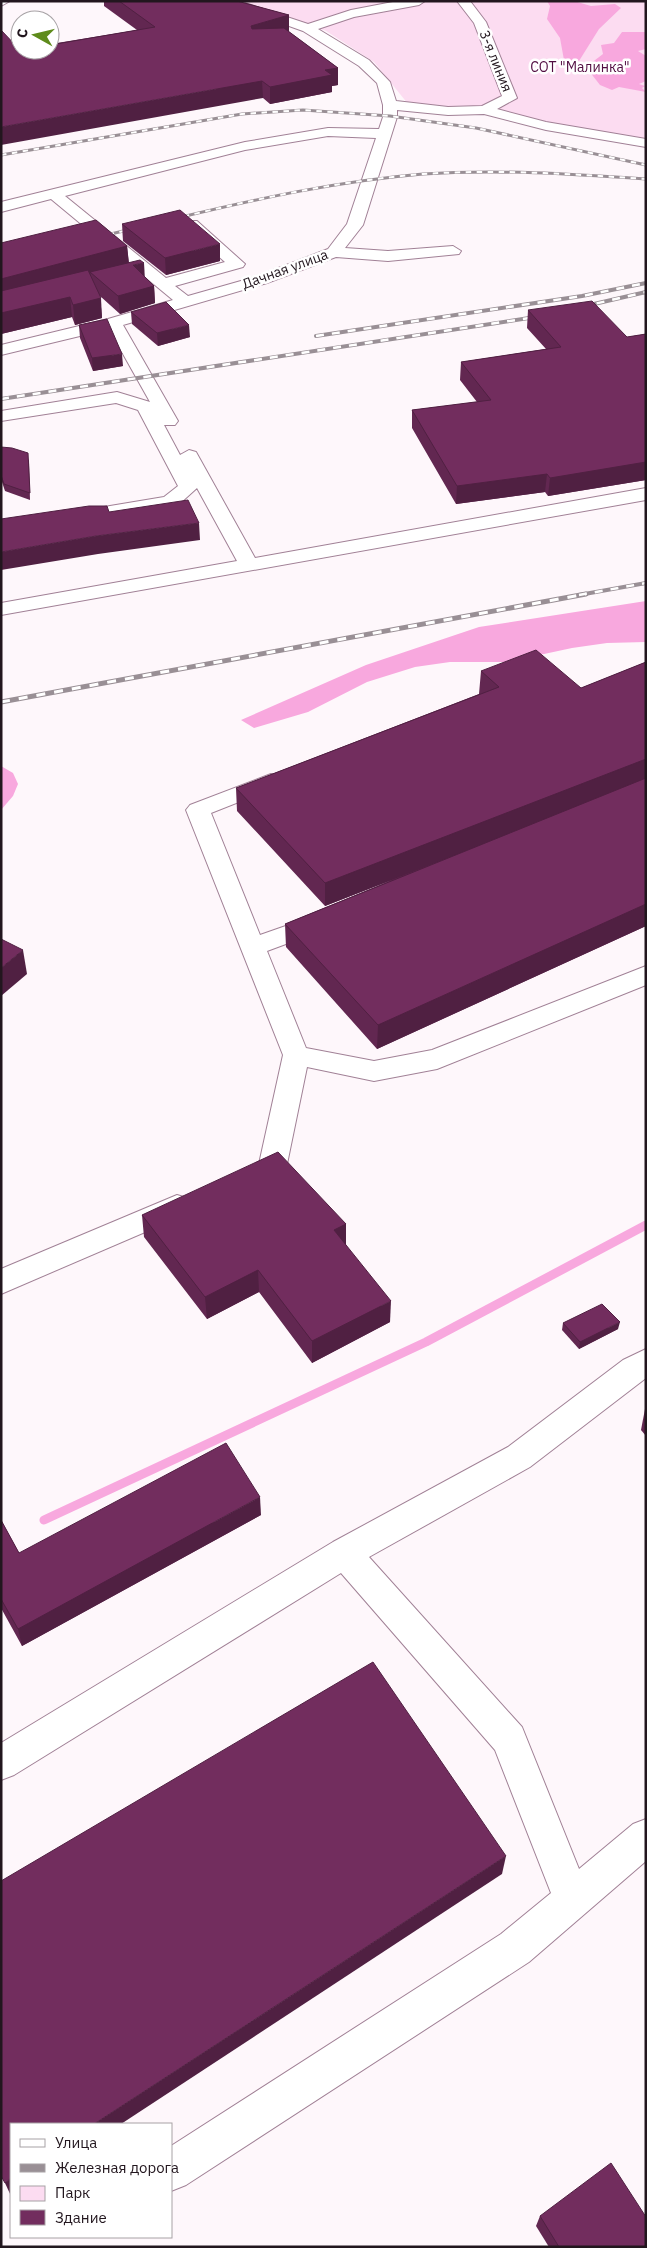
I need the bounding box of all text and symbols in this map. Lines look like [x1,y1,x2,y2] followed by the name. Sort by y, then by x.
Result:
[10,10,60,60] north arrow
[13,27,32,39] text: С
[476,28,516,94] street label: 3-я линия
[530,58,630,76] park label: СОТ "Малинка"
[240,245,331,293] street label: Дачная улица
[10,2123,172,2238] legend
[55,2133,97,2152] text: Улица
[55,2158,179,2177] text: Железная дорога
[55,2183,90,2202] text: Парк
[55,2208,107,2227] text: Здание

